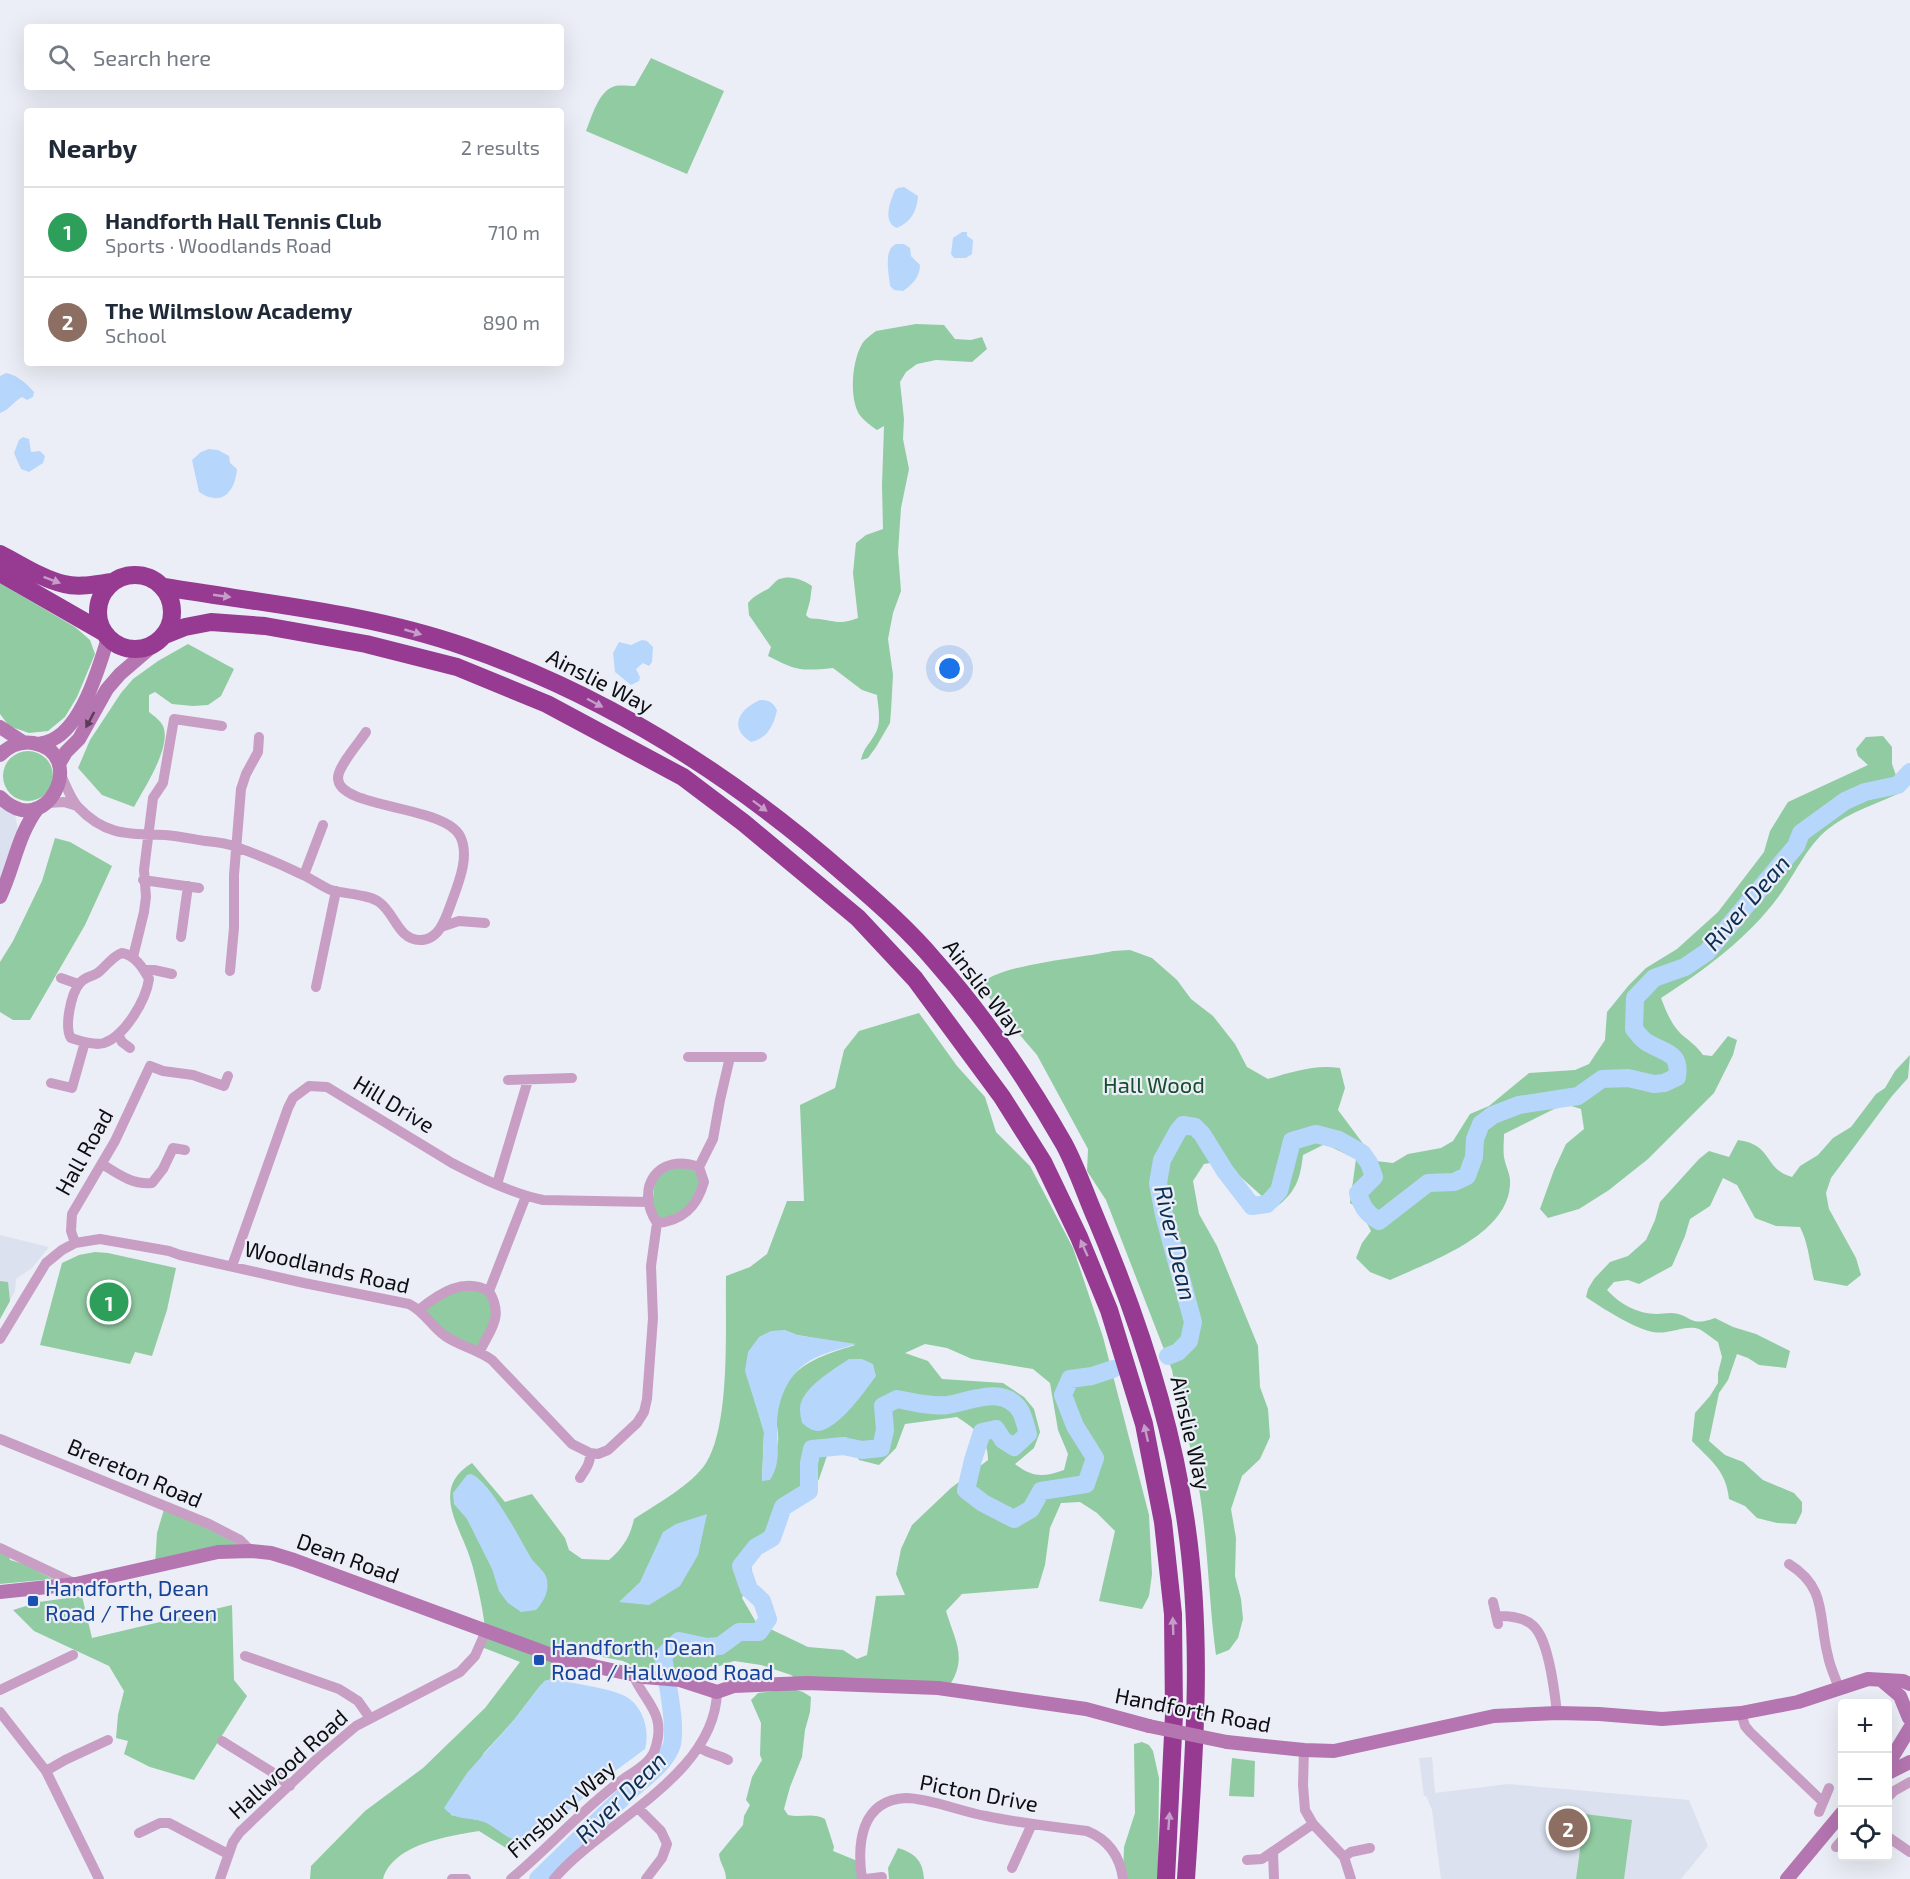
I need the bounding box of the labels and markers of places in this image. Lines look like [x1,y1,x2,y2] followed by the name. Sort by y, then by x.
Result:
[90,1280,128,1324] pin: 1
[45,1574,217,1625] place label: Handforth, Dean Road / The Green
[26,1594,40,1608] marker: Handforth, Dean Road / The Green
[551,1633,774,1684] place label: Handforth, Dean Road / Hallwood Road
[532,1653,546,1667] marker: Handforth, Dean Road / Hallwood Road
[1548,1806,1588,1850] pin: 2

